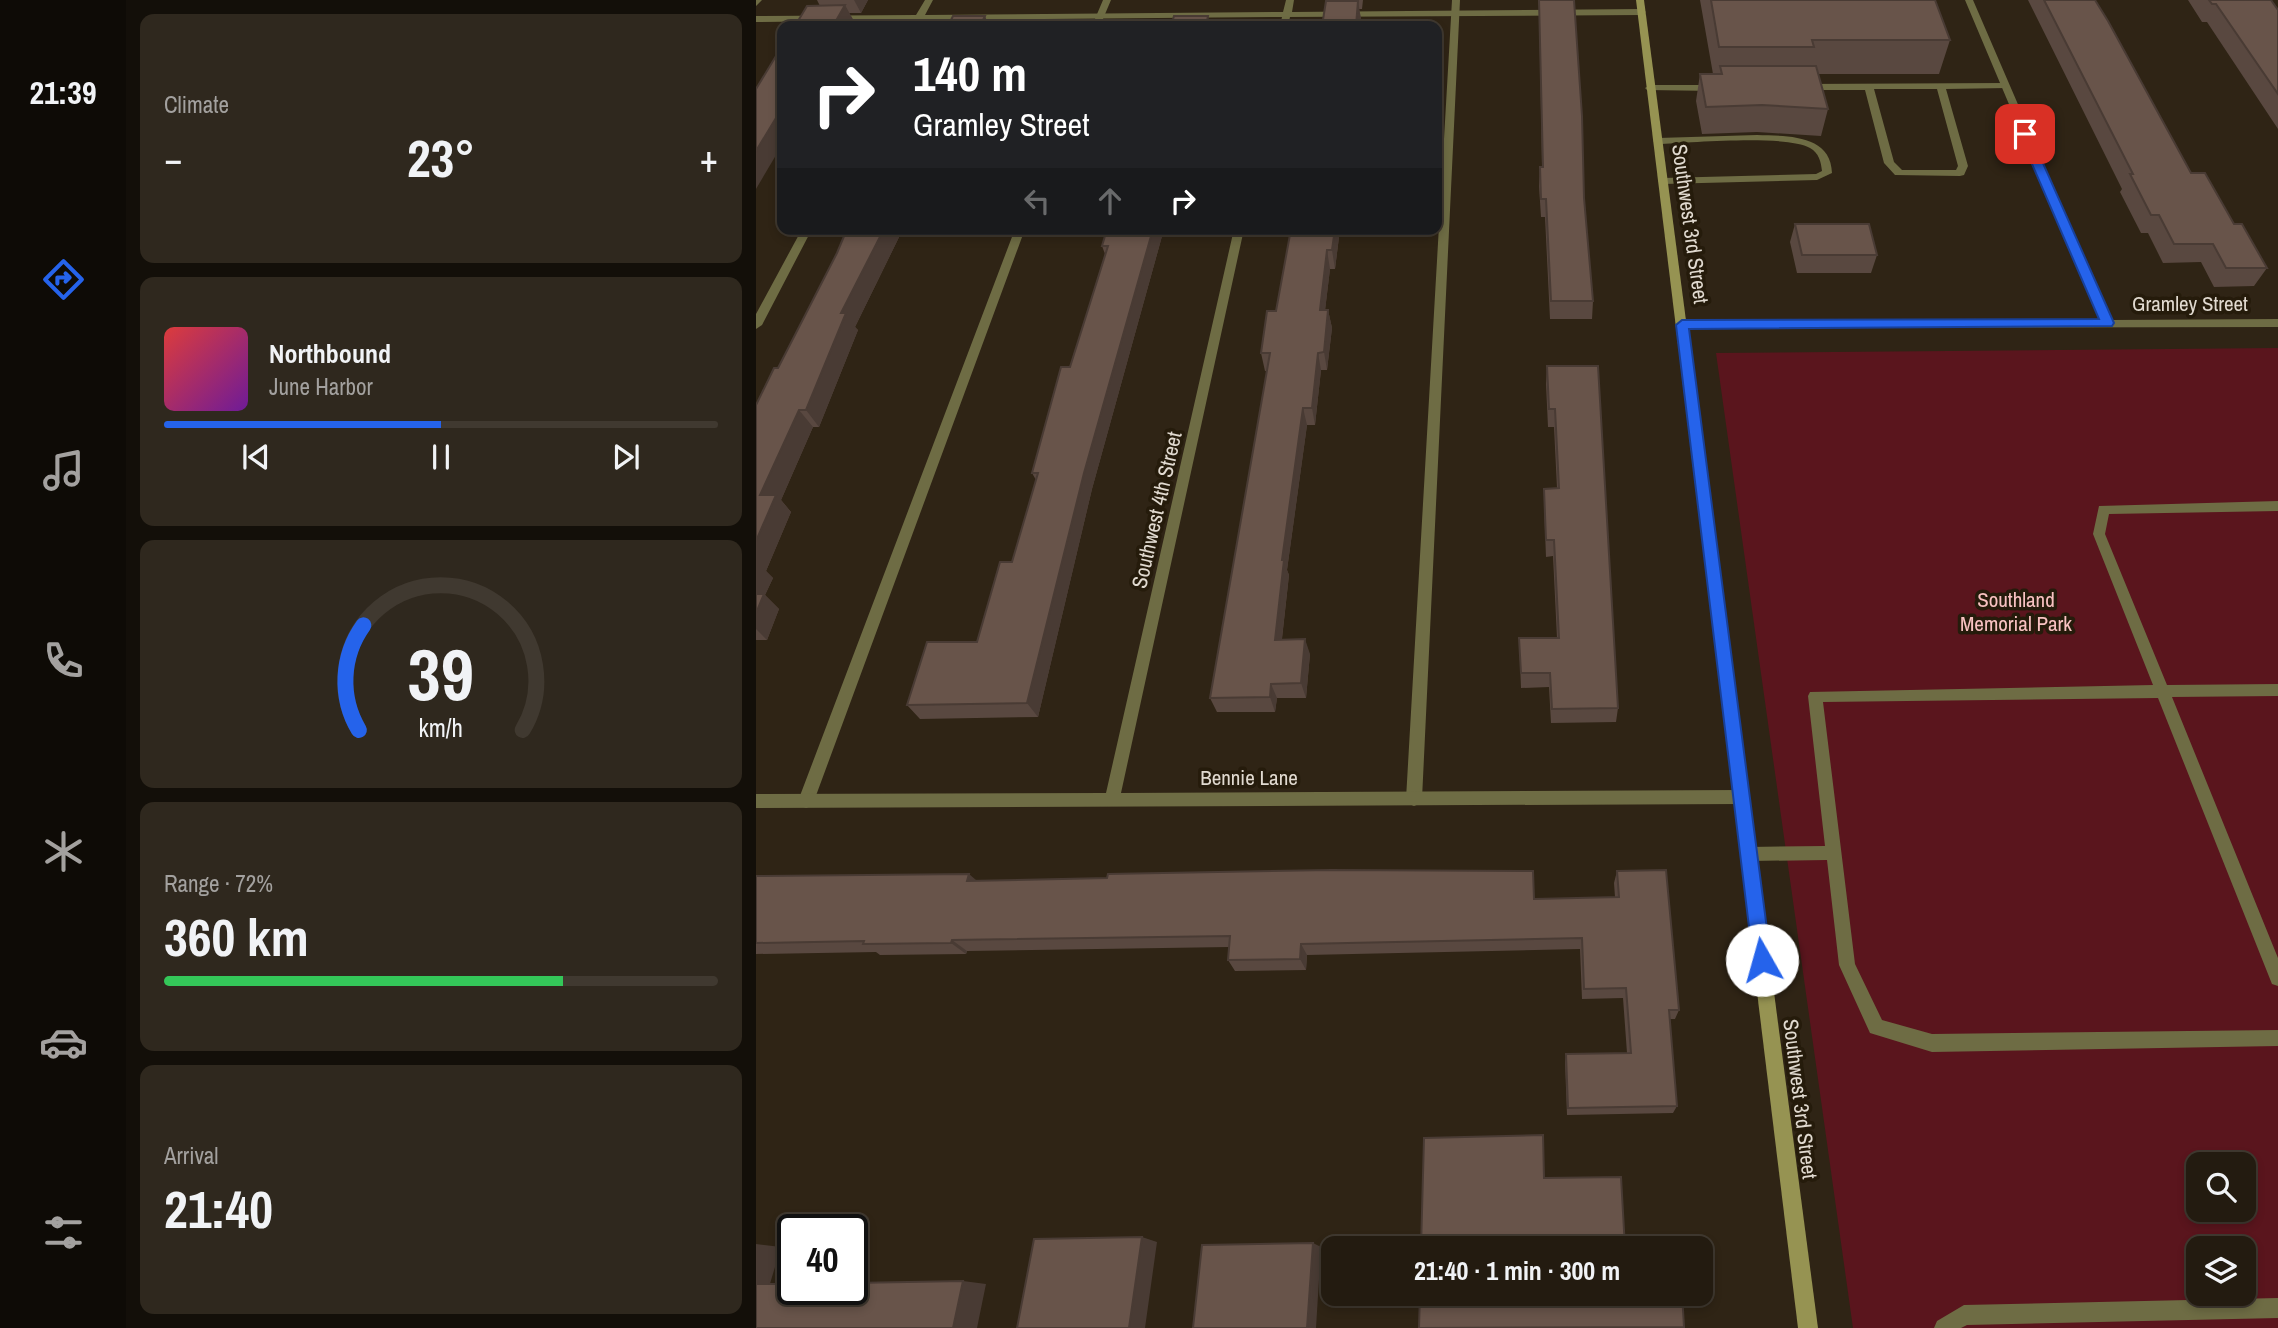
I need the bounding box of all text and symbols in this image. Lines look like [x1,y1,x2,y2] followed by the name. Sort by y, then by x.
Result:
[913,40,1027,106] text: 140 m
[798,49,889,140] icon: right
[29,71,97,114] text: 21:39
[164,89,229,120] text: Climate
[913,103,1089,146] text: Gramley Street
[1995,104,2055,164] pin
[2006,115,2044,153] icon: arrive
[407,123,475,193] text: 23°
[164,133,182,184] text: −
[700,133,718,184] text: +
[1665,142,1716,306] street label: Southwest 3rd Street
[1018,182,1056,220] icon: left
[1091,182,1129,220] icon: ahead
[1164,182,1202,220] icon: right
[39,255,88,304] icon: directions
[2132,289,2248,318] street label: Gramley Street
[269,336,391,371] text: Northbound
[269,371,373,402] text: June Harbor
[1124,429,1189,591] street label: Southwest 4th Street
[237,438,275,476] icon: previous
[422,438,460,476] icon: pause
[607,438,645,476] icon: next
[39,446,88,495] icon: music
[1960,585,2072,638] park label: Southland Memorial Park
[408,625,474,723] text: 39
[39,636,88,685] icon: phone
[419,711,463,745] text: km/h
[1200,763,1298,792] street label: Bennie Lane
[39,827,88,876] icon: climate
[164,868,273,899] text: Range · 72%
[164,902,309,972] text: 360 km
[1725,923,1799,997] position arrow
[1776,1017,1825,1181] street label: Southwest 3rd Street
[39,1018,88,1067] icon: car
[164,1140,219,1171] text: Arrival
[2186,1152,2256,1306] map controls
[2186,1152,2256,1222] button: search
[164,1174,273,1244] text: 21:40
[39,1208,88,1257] icon: filters
[777,1214,868,1305] speed limit sign: 40
[2186,1236,2256,1306] button: layers
[1414,1253,1620,1288] text: 21:40 · 1 min · 300 m

